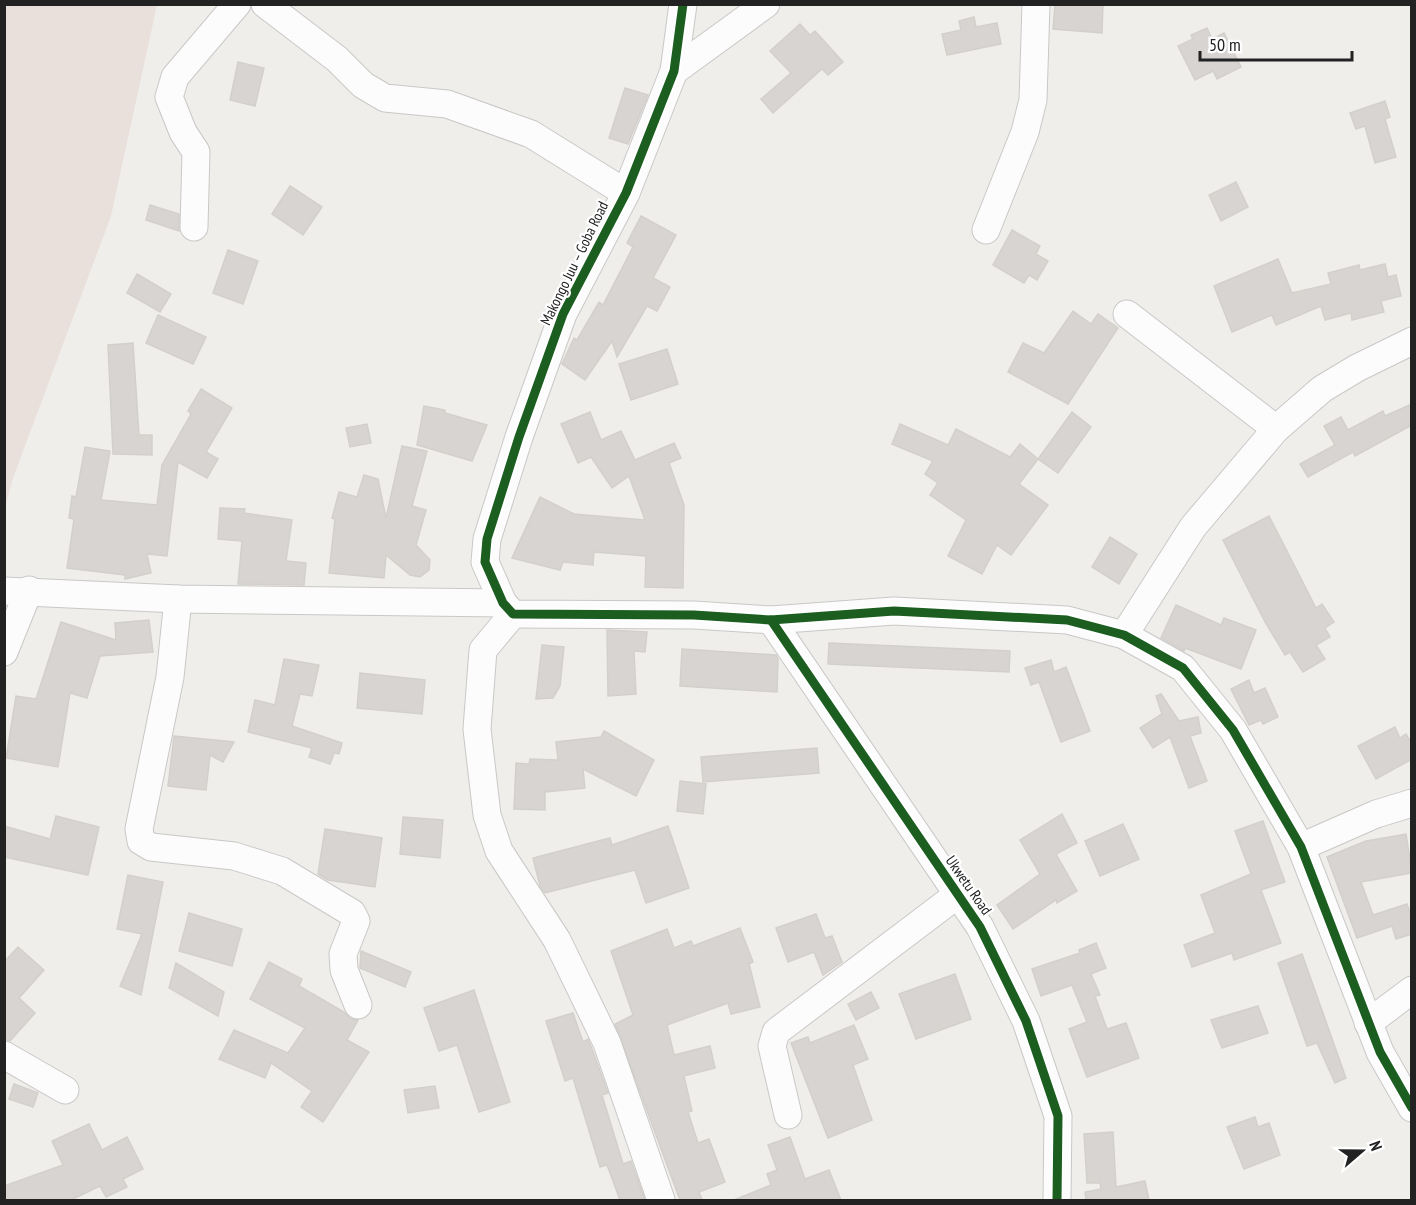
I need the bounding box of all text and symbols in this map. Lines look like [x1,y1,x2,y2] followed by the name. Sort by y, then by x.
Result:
[1200,24,1352,62] scale bar
[1209,33,1241,56] text: 50 m
[536,198,612,328] street label: Makongo Juu – Goba Road
[942,852,996,918] street label: Ukwetu Road
[1332,1121,1392,1181] north arrow
[1365,1138,1387,1153] text: N

